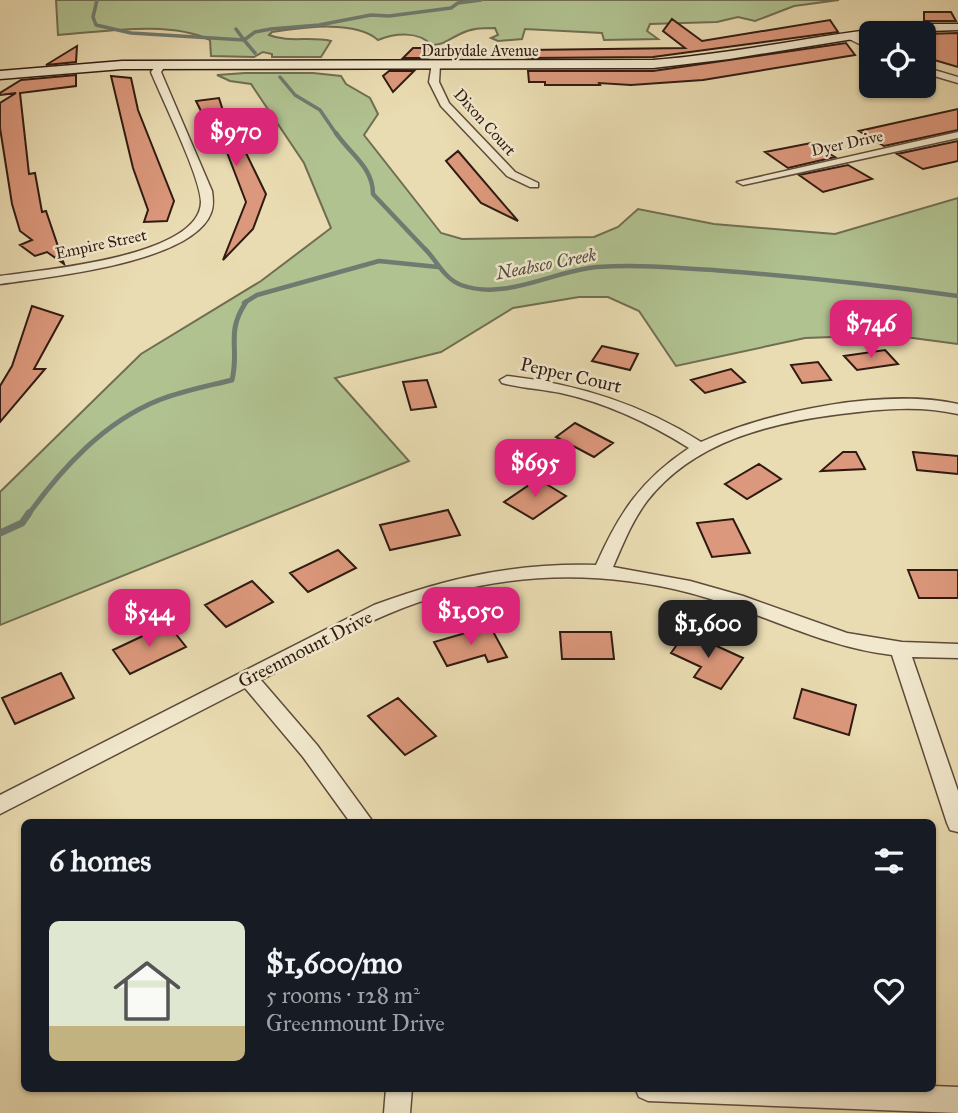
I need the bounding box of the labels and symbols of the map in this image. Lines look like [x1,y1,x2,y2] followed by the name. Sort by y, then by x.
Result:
[421,41,539,60] street label: Darbydale Avenue
[450,85,520,160] street label: Dixon Court
[195,108,277,168] pin: $970
[809,126,885,160] street label: Dyer Drive
[54,225,149,263] street label: Empire Street
[493,243,598,285] water label: Neabsco Creek
[830,300,912,360] pin: $746
[518,352,624,398] street label: Pepper Court
[494,440,576,499] pin: $695
[414,588,528,647] pin: $1,050
[108,590,190,649] pin: $544
[651,600,765,660] pin: $1,600
[234,605,376,693] street label: Greenmount Drive

